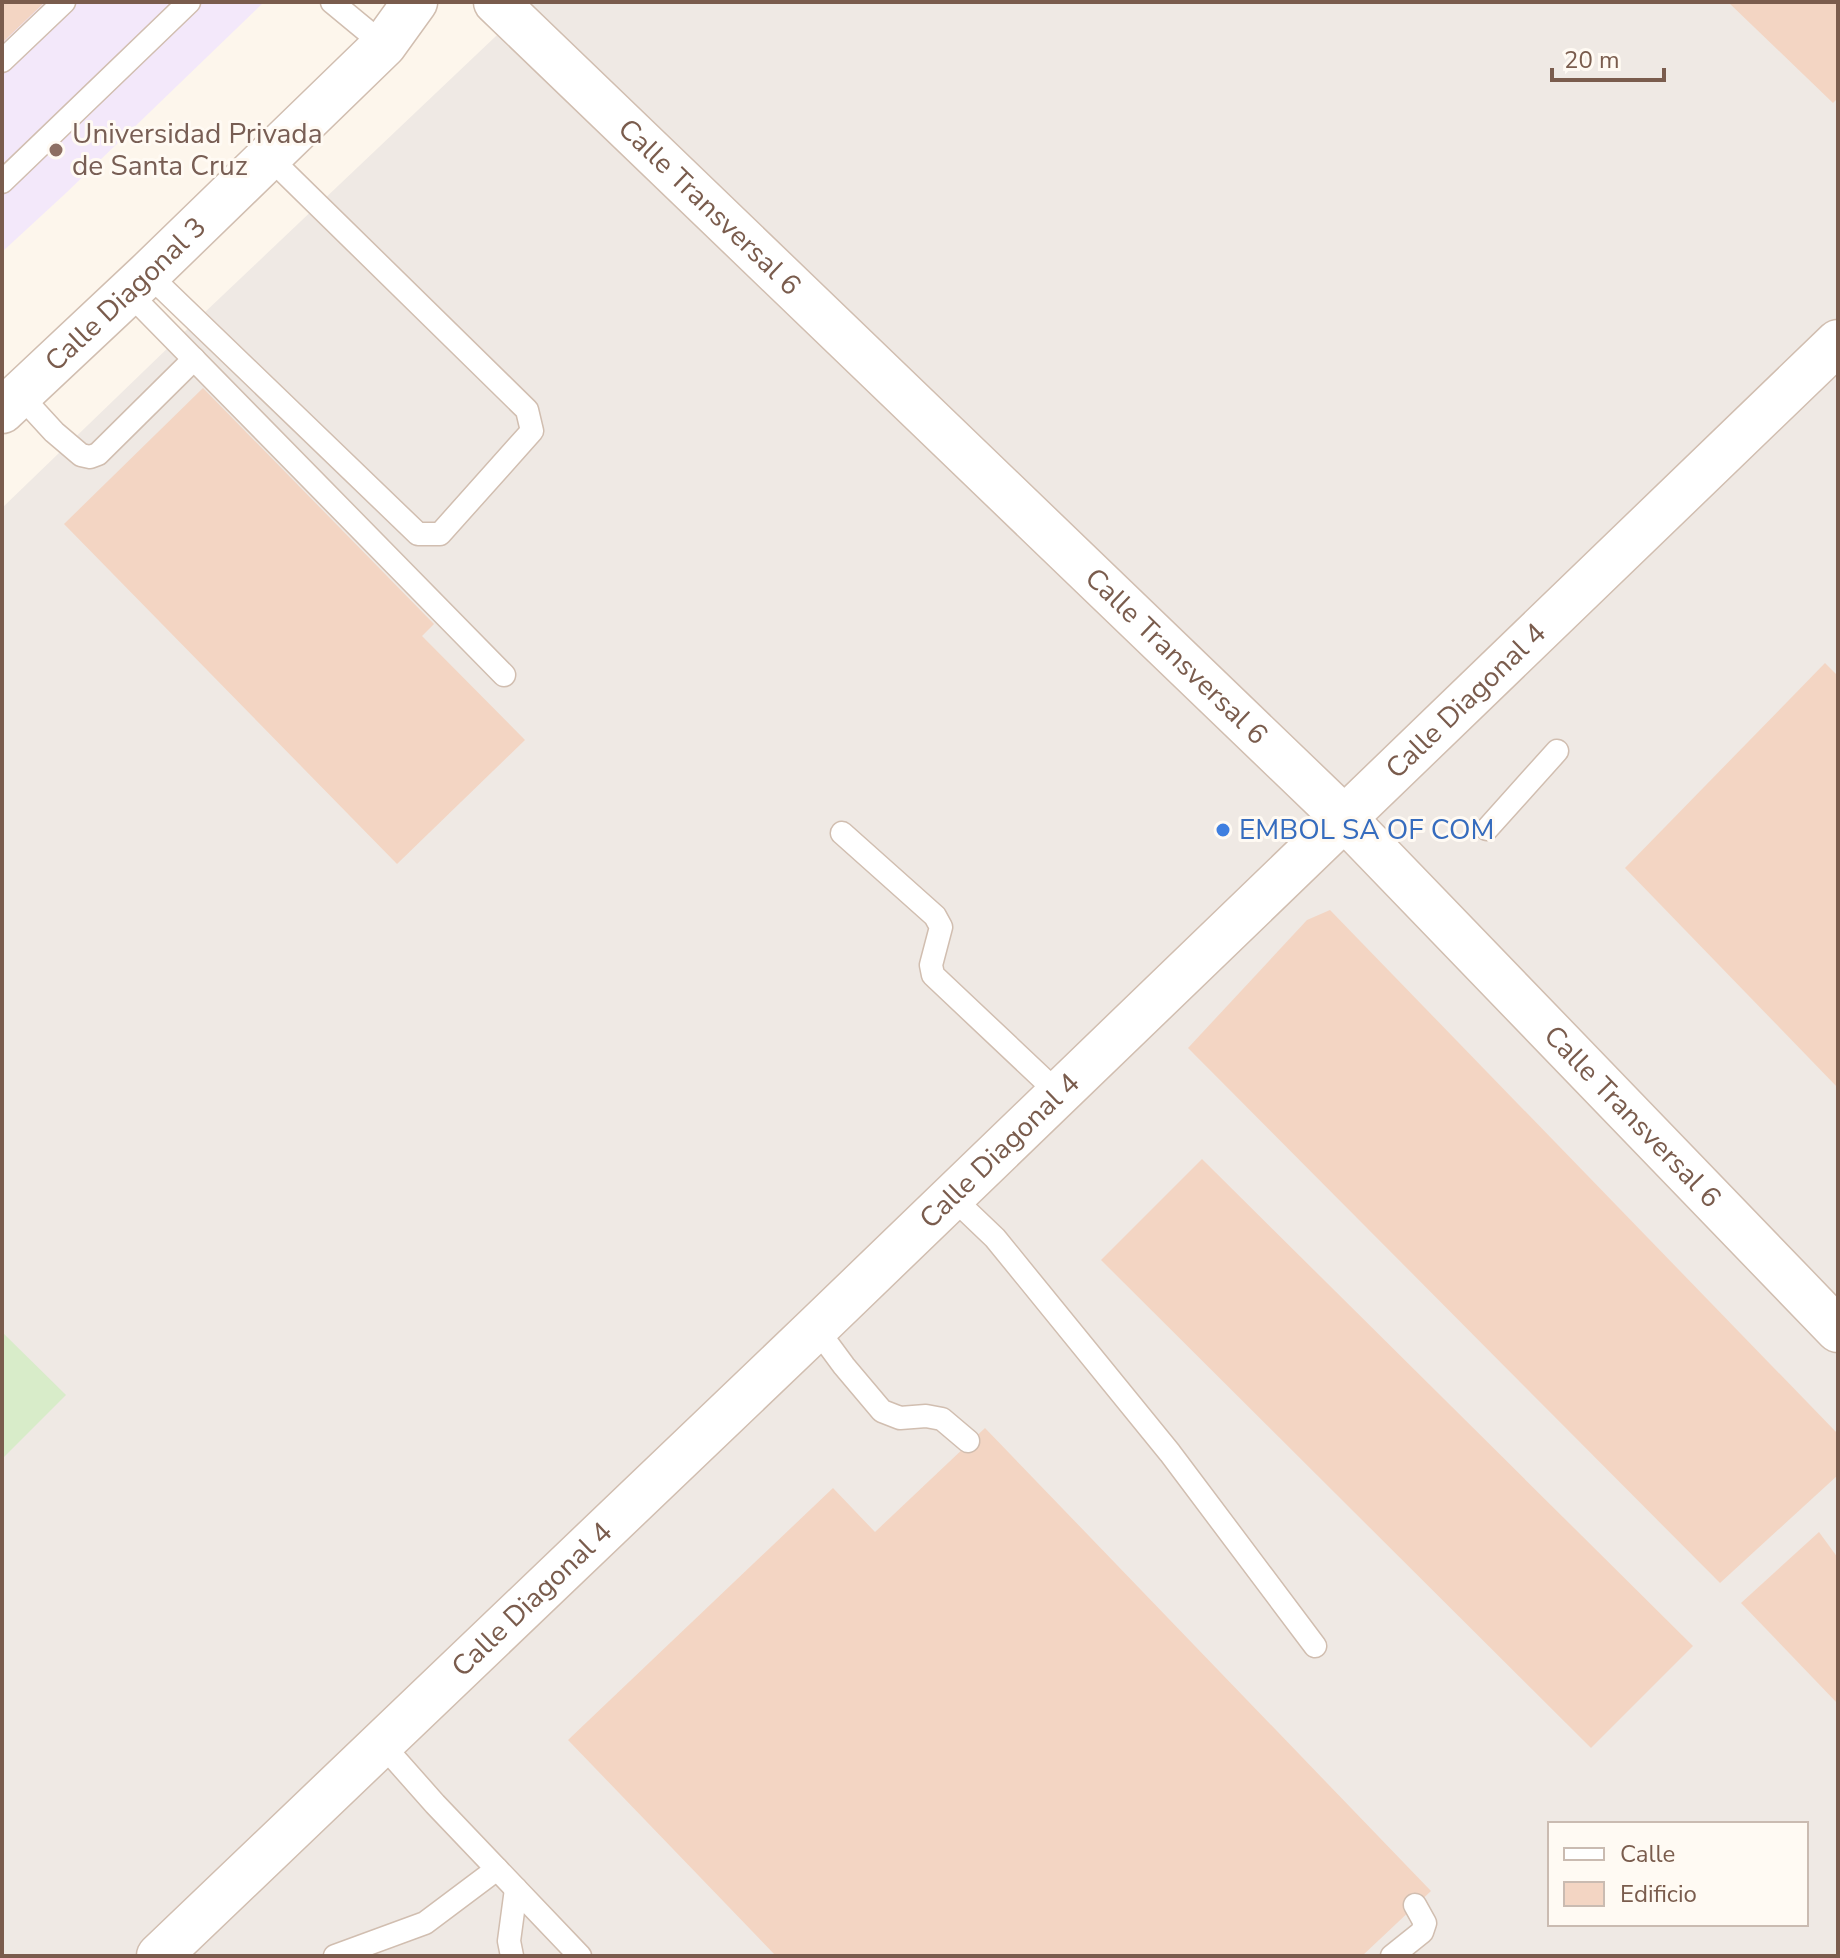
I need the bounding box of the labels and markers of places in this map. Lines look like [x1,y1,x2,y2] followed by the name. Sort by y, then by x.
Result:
[72,115,323,185] place label: Universidad Privada de Santa Cruz
[47,141,65,159] marker: Universidad Privada de Santa Cruz
[1239,811,1495,849] place label: EMBOL SA OF COM
[1214,821,1232,839] marker: EMBOL SA OF COM

